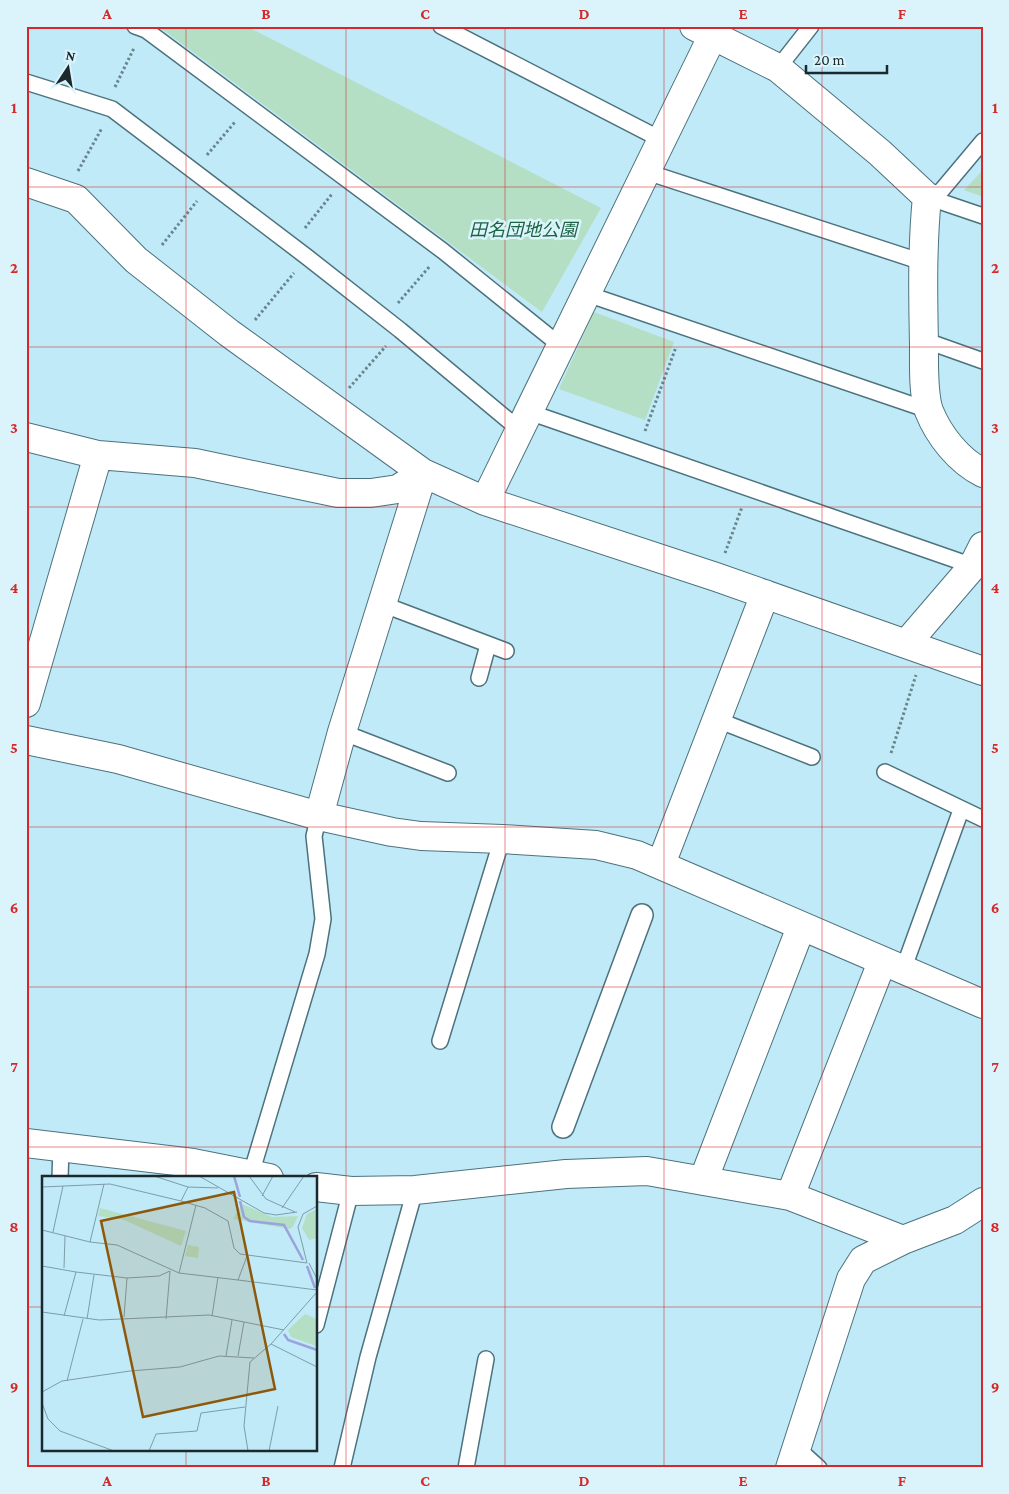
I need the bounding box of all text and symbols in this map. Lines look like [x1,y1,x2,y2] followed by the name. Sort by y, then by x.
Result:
[101,5,112,22] text: A
[261,5,271,22] text: B
[420,5,430,22] text: C
[578,5,590,22] text: D
[738,5,748,22] text: E
[898,5,907,22] text: F
[42,42,92,92] north arrow
[806,42,888,74] scale bar
[64,46,77,64] text: N
[814,52,845,68] text: 20 m
[11,99,17,116] text: 1
[992,99,998,116] text: 1
[469,220,580,240] park label: 田名団地公園
[10,259,18,276] text: 2
[991,259,999,276] text: 2
[10,419,18,436] text: 3
[991,419,999,436] text: 3
[10,579,19,596] text: 4
[991,579,1000,596] text: 4
[10,739,18,756] text: 5
[991,739,999,756] text: 5
[10,899,18,916] text: 6
[991,899,999,916] text: 6
[10,1058,18,1075] text: 7
[991,1058,999,1075] text: 7
[42,1176,318,1452] inset map
[9,1218,19,1235] text: 8
[990,1218,1000,1235] text: 8
[10,1378,18,1395] text: 9
[991,1378,999,1395] text: 9
[101,1472,112,1489] text: A
[261,1472,271,1489] text: B
[420,1472,430,1489] text: C
[578,1472,590,1489] text: D
[738,1472,748,1489] text: E
[898,1472,907,1489] text: F

